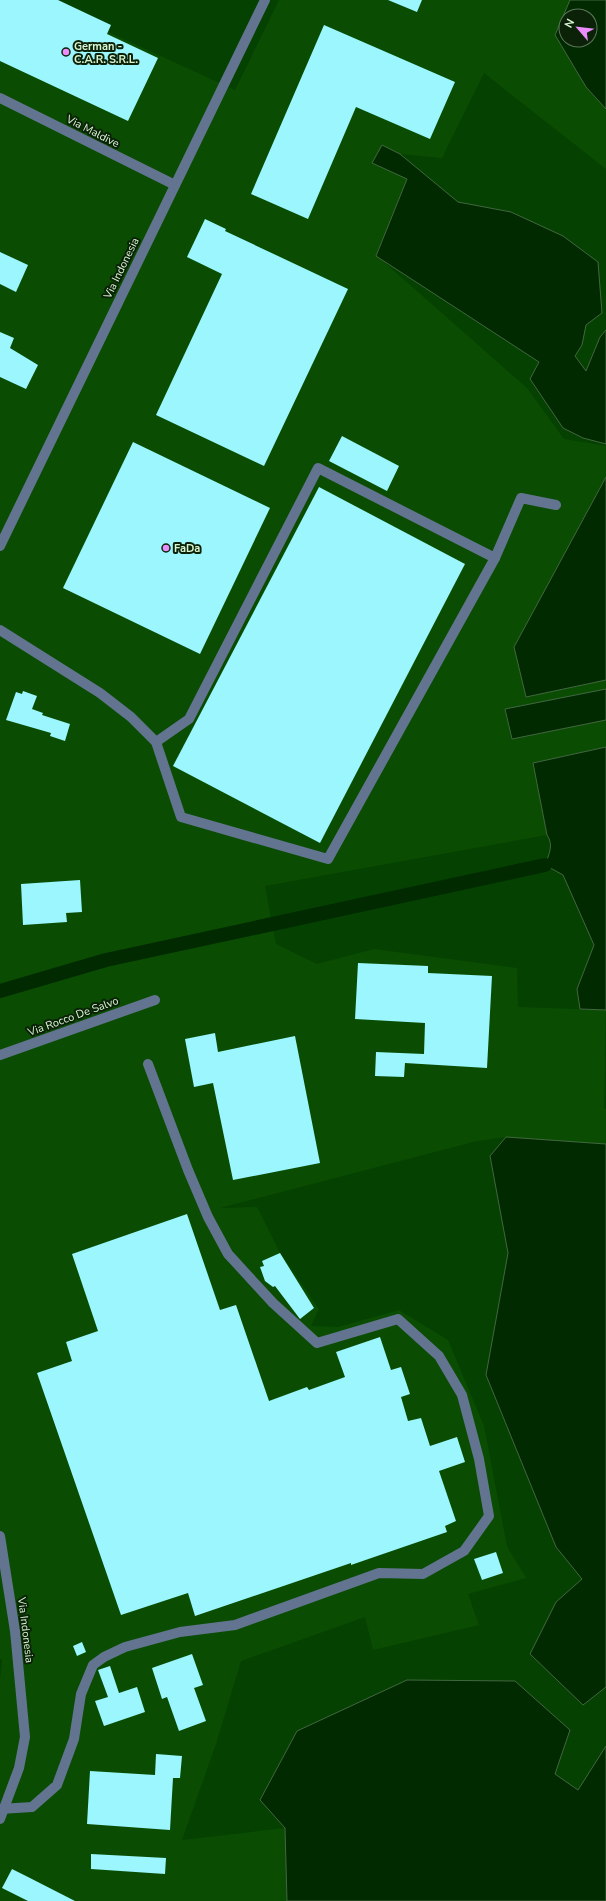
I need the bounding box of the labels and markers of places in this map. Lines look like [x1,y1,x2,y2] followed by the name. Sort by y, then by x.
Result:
[74,39,138,67] place label: German - C.A.R. S.R.L.
[61,47,71,57] marker: German - C.A.R. S.R.L.
[174,541,200,556] place label: FaDa
[161,543,171,553] marker: FaDa

